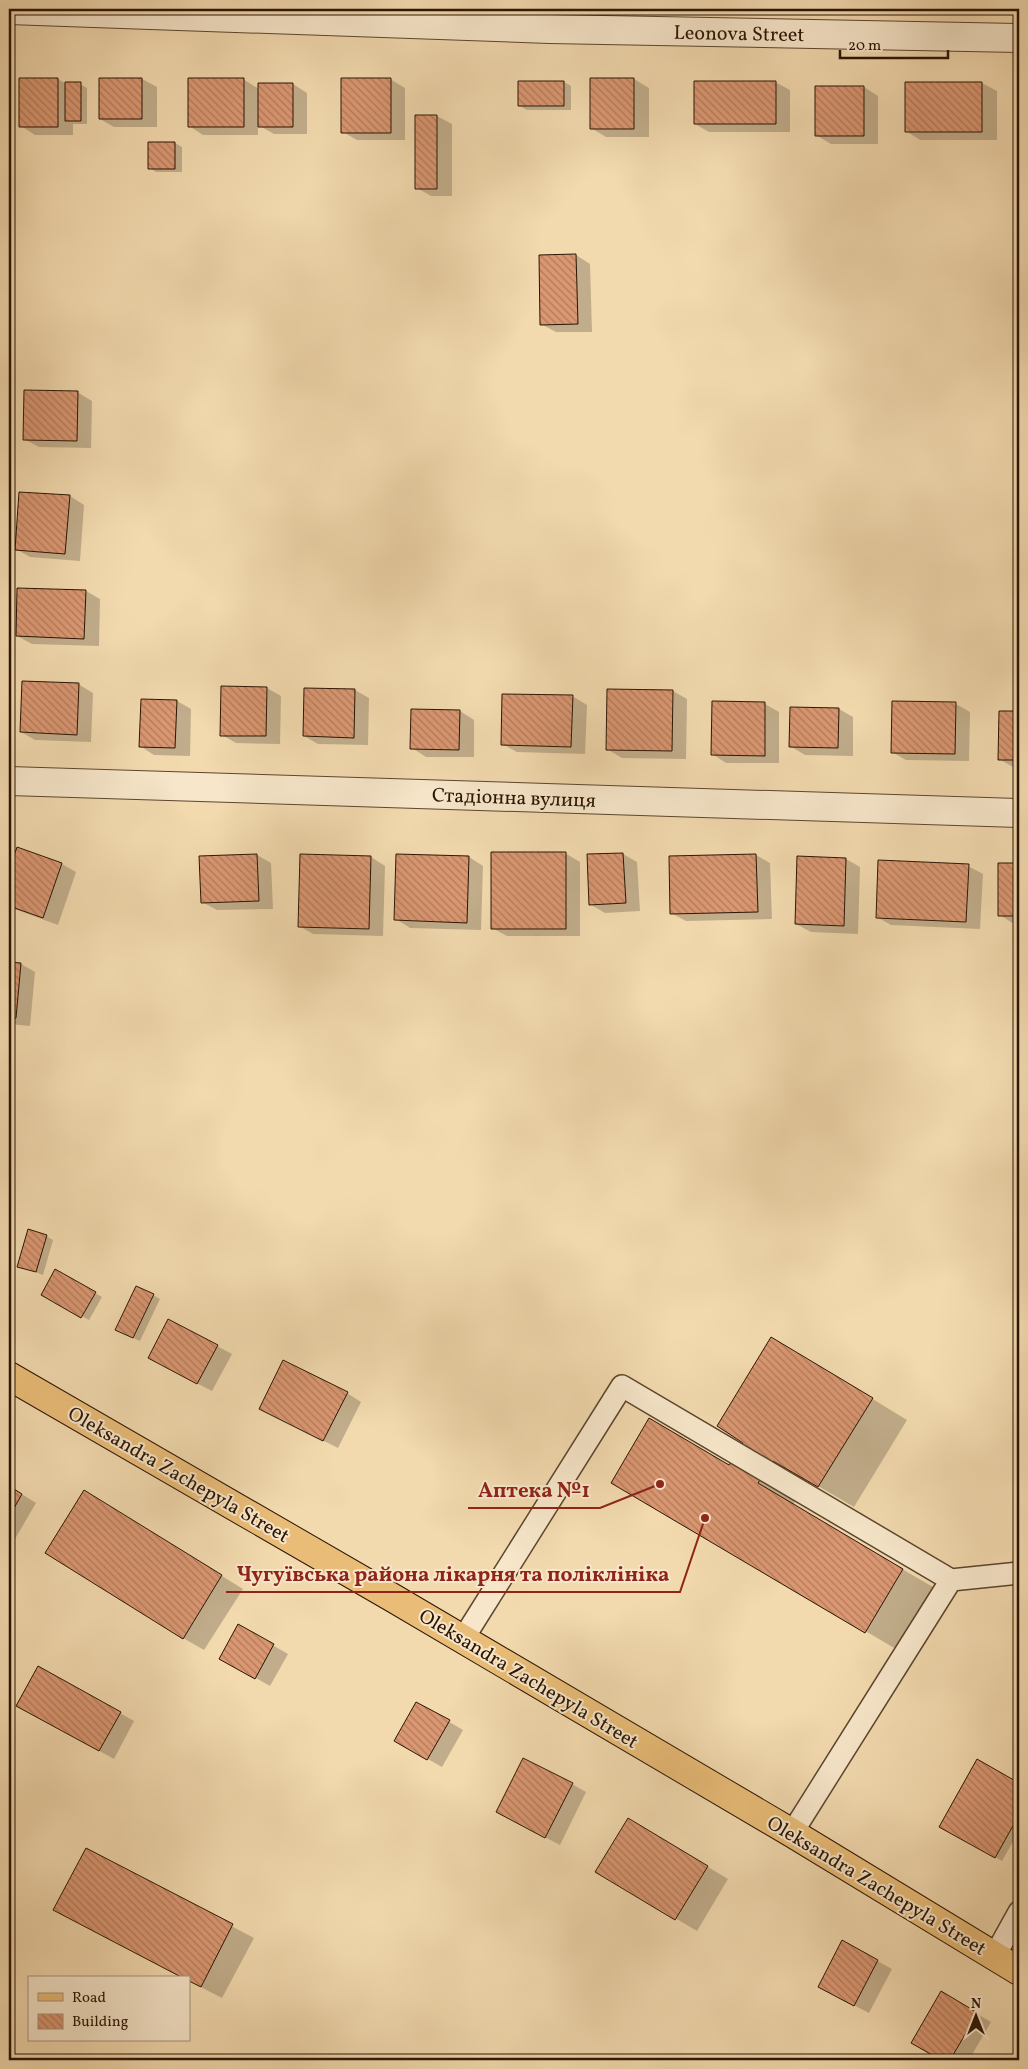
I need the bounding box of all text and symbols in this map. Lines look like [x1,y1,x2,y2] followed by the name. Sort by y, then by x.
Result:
[673,20,805,50] street label: Leonova Street
[840,28,948,60] scale bar
[848,36,881,57] text: 20 m
[431,782,596,816] street label: Стадіонна вулиця
[62,1401,294,1551] street label: Oleksandra Zachepyla Street
[468,1472,600,1508] callout: Аптека №1
[478,1477,590,1506] text: Аптека №1
[226,1556,680,1592] callout: Чугуївська района лікарня та поліклініка
[236,1561,670,1590] text: Чугуївська района лікарня та поліклініка
[413,1603,643,1757] street label: Oleksandra Zachepyla Street
[761,1810,991,1964] street label: Oleksandra Zachepyla Street
[28,1976,190,2042] legend
[72,1988,106,2009] text: Road
[950,1992,1000,2042] north arrow
[971,1995,981,2014] text: N
[72,2012,129,2033] text: Building

